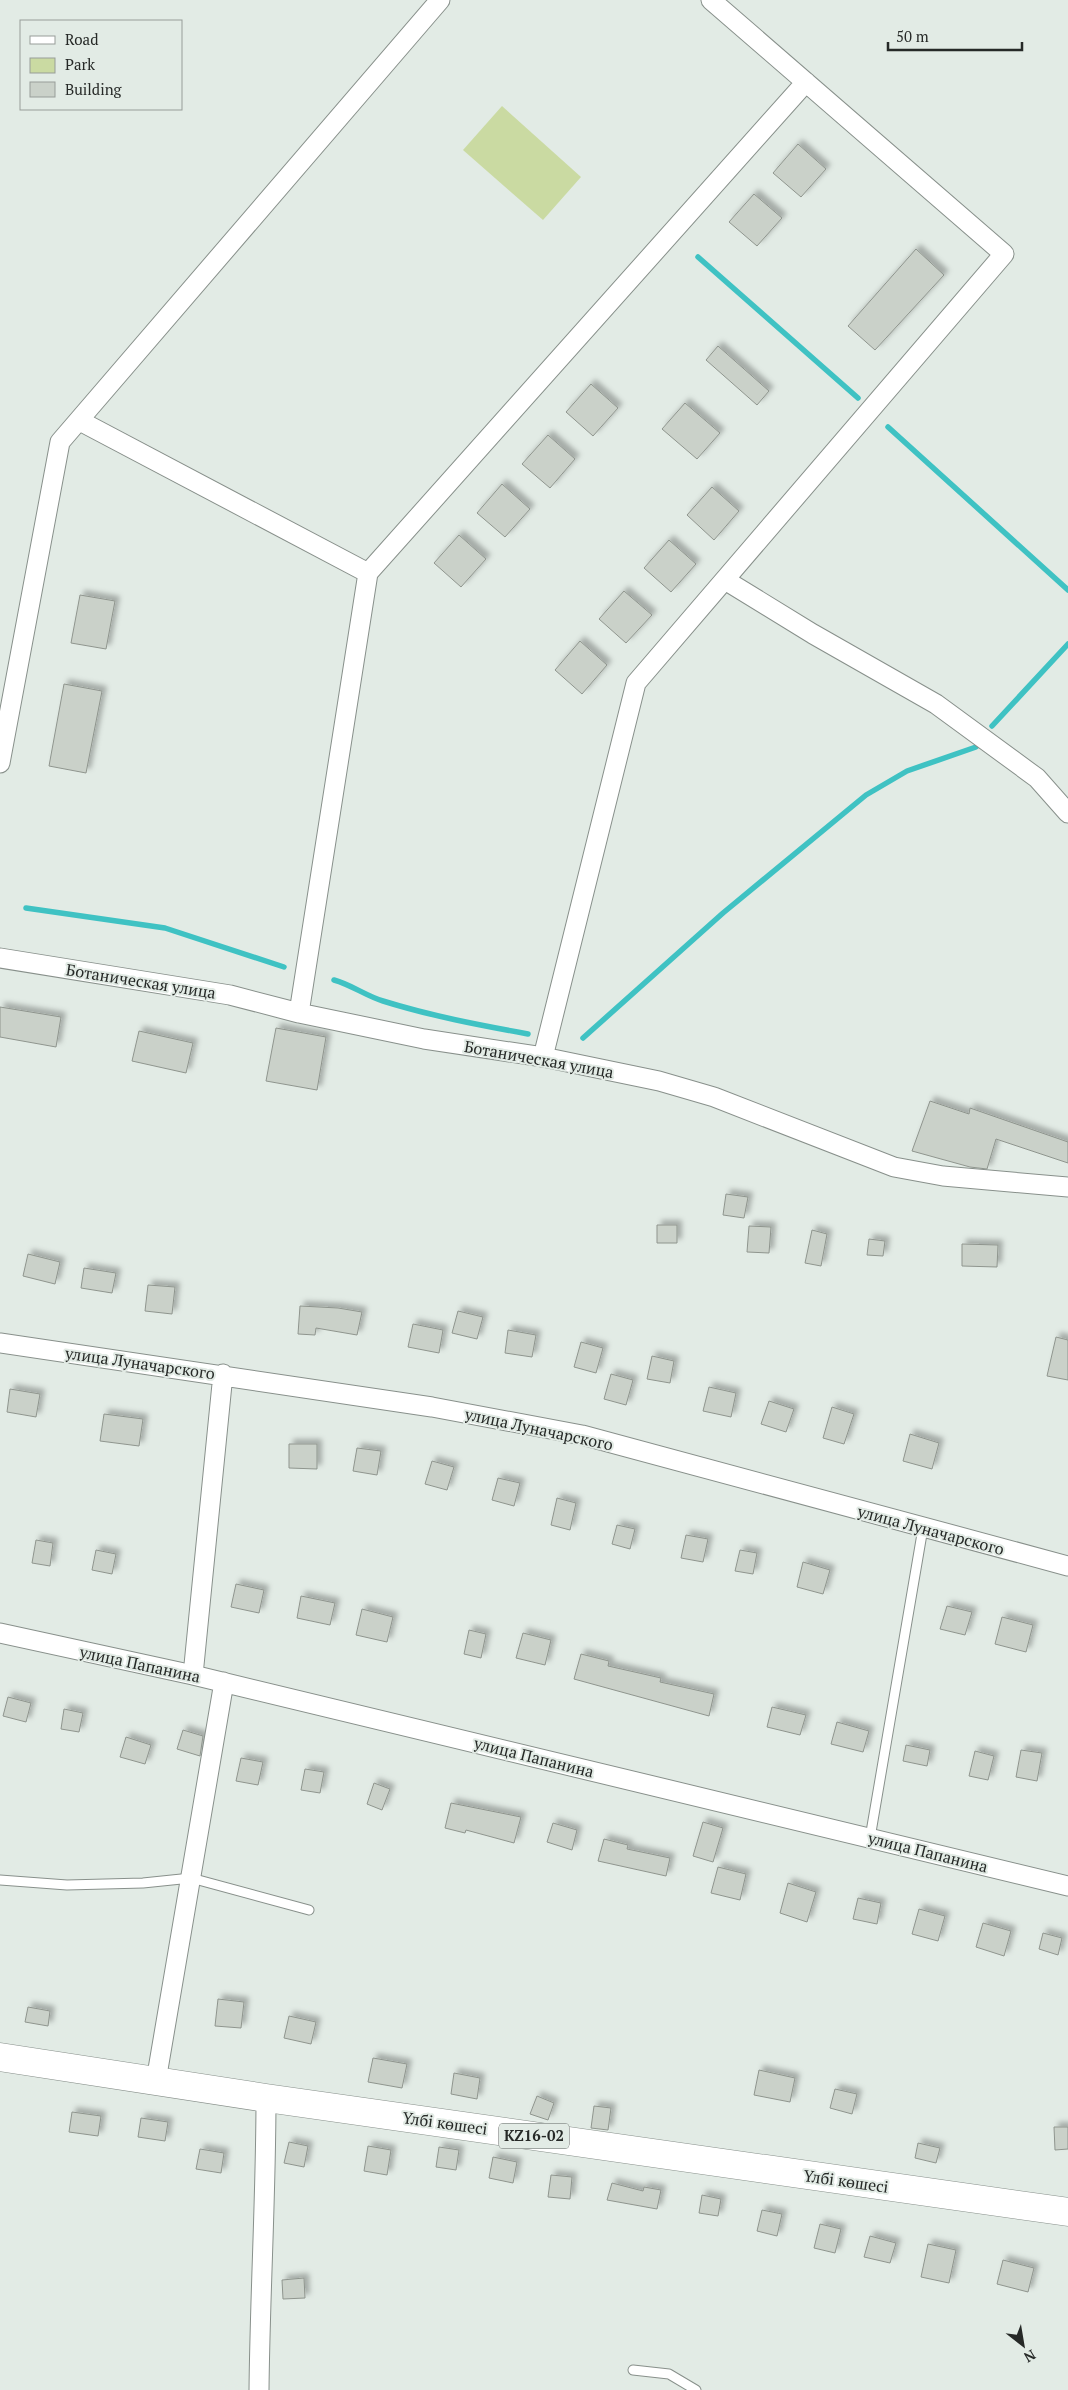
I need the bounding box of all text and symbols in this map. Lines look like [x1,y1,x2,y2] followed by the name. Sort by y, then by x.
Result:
[20,20,182,110] legend
[888,20,1022,52] scale bar
[896,26,929,46] text: 50 m
[65,29,98,49] text: Road
[65,54,95,74] text: Park
[65,79,123,99] text: Building
[65,958,217,1004] street label: Ботаническая улица
[463,1035,615,1083] street label: Ботаническая улица
[63,1341,216,1384] street label: улица Луначарского
[462,1402,615,1455] street label: улица Луначарского
[854,1500,1007,1560] street label: улица Луначарского
[77,1640,202,1688] street label: улица Папанина
[471,1731,596,1783] street label: улица Папанина
[865,1826,990,1878] street label: улица Папанина
[401,2106,489,2140] street label: Үлбі көшесі
[499,2124,569,2148] road number: KZ16-02
[802,2164,890,2198] street label: Үлбі көшесі
[998,2320,1048,2370] north arrow
[1020,2346,1039,2368] text: N

